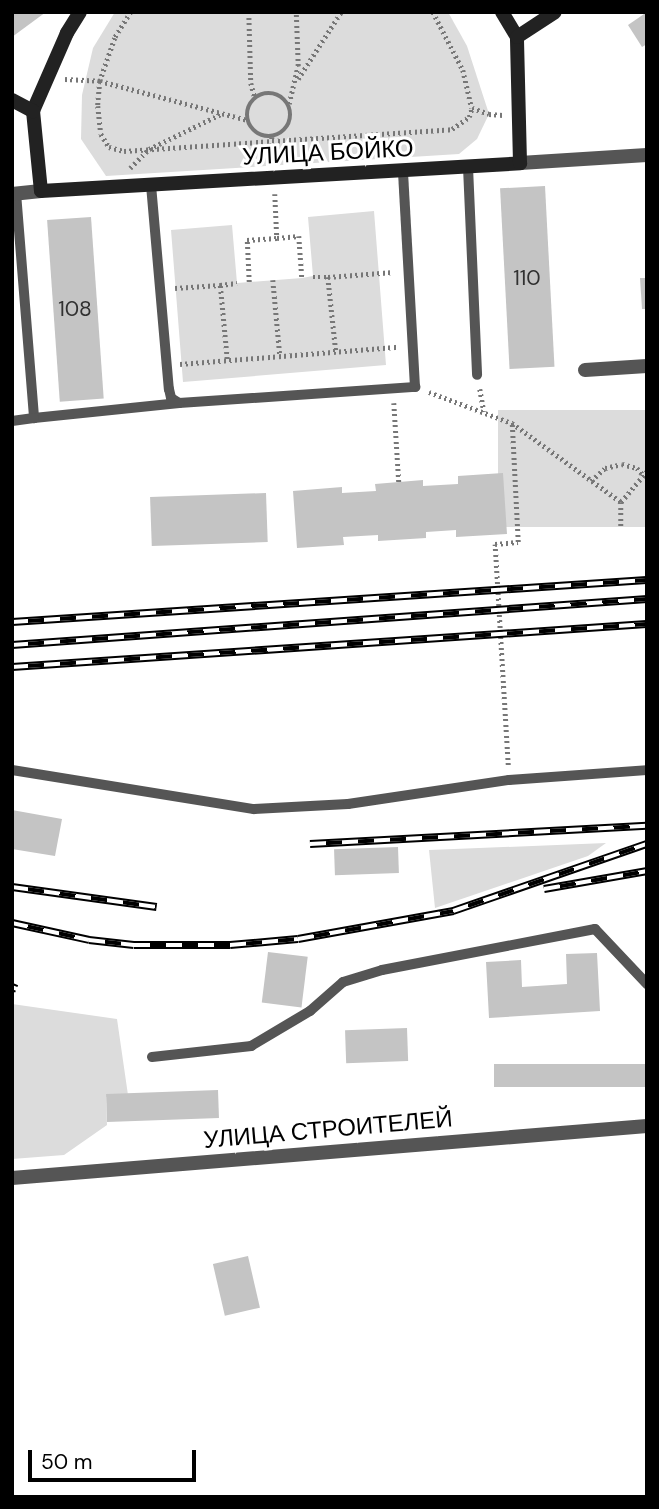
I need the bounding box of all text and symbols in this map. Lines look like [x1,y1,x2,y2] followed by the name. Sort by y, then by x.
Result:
[242,133,414,171] street label: УЛИЦА БОЙКО
[513,265,541,291] house number: 110
[58,296,92,322] house number: 108
[202,1104,454,1154] street label: УЛИЦА СТРОИТЕЛЕЙ
[32,1436,200,1480] scale bar
[41,1448,92,1476] text: 50 m

